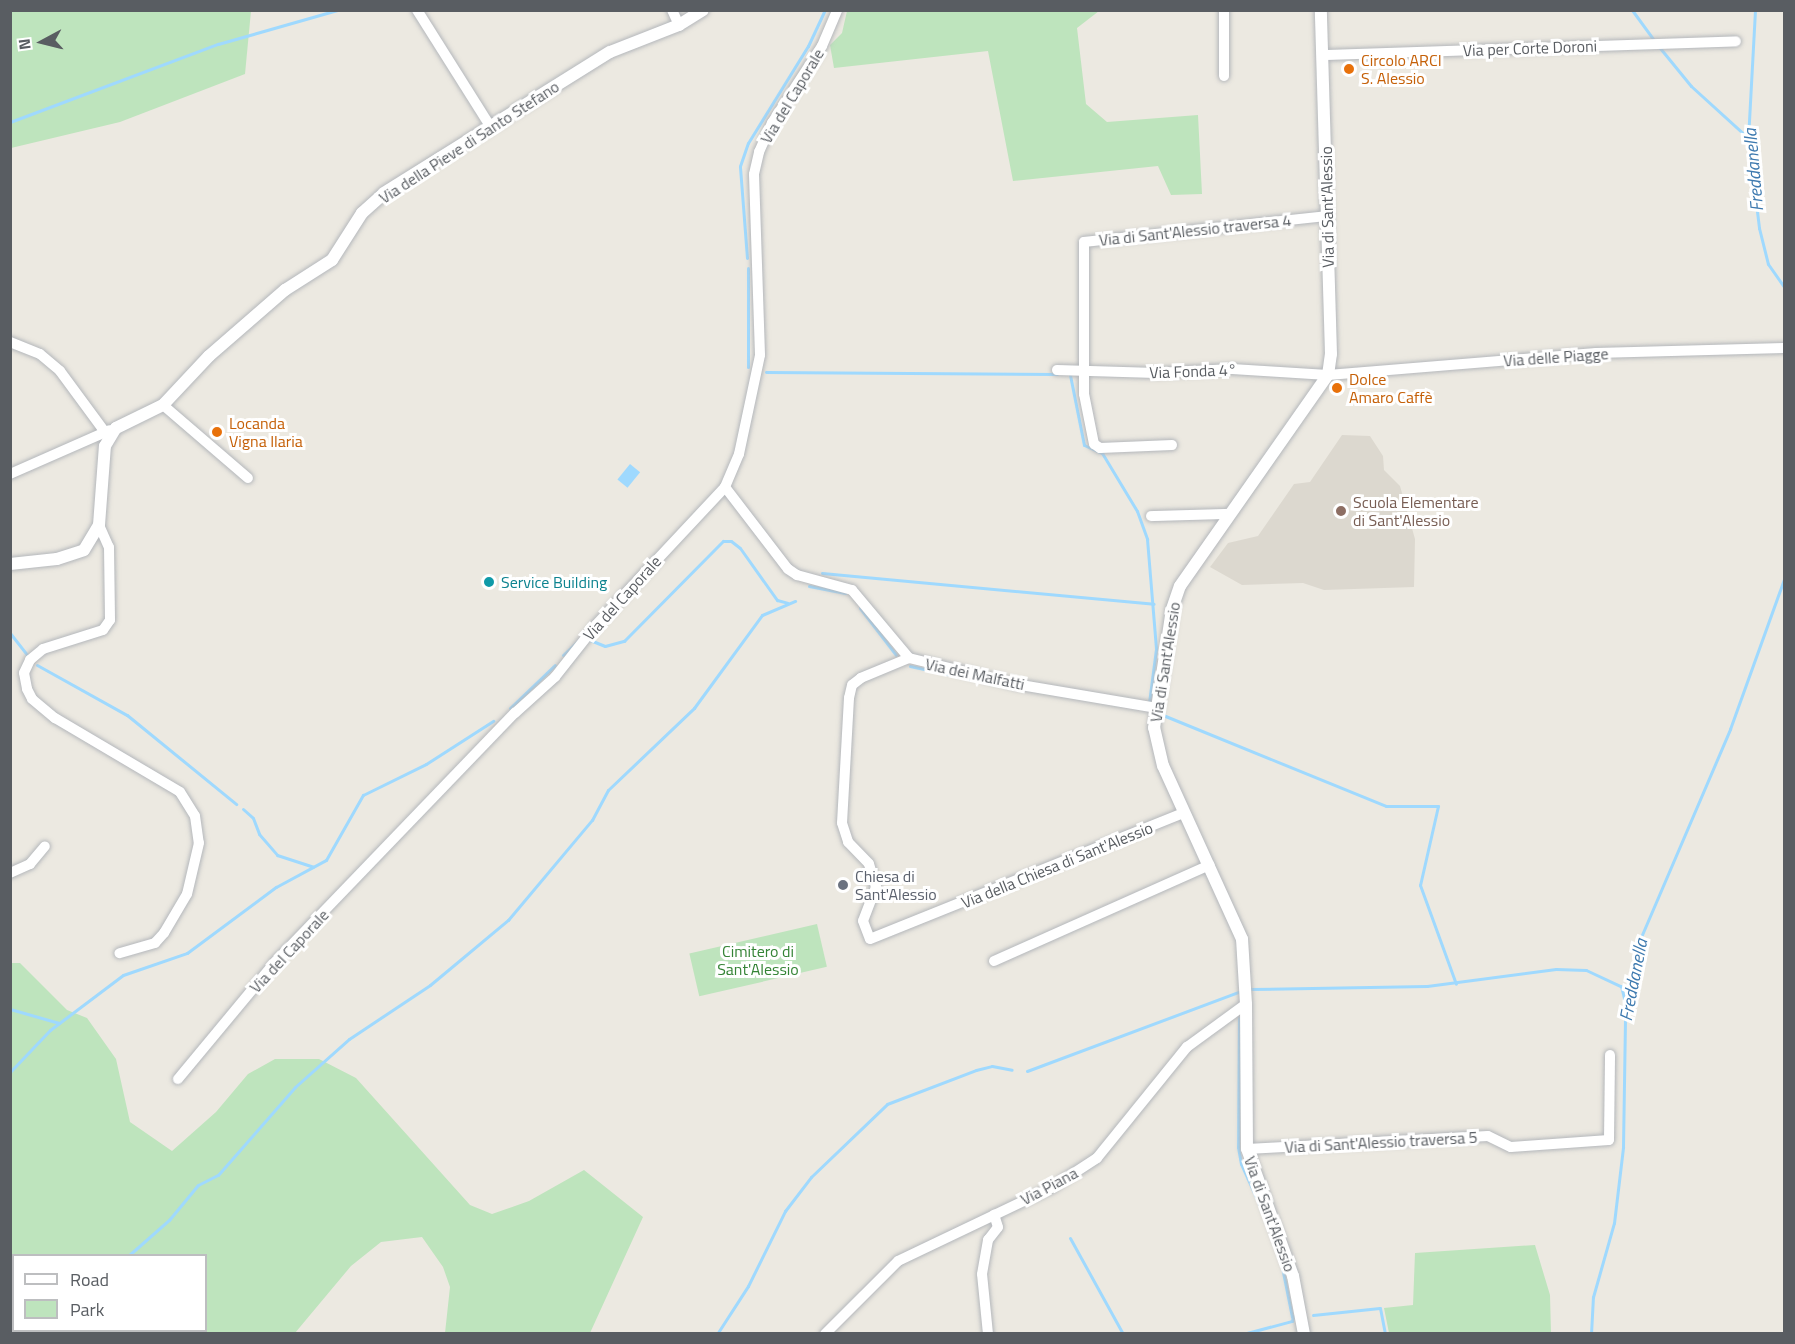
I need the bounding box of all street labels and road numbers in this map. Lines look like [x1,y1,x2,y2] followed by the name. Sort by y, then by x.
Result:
[1463,36,1597,60] street label: Via per Corte Doroni
[756,45,828,147] street label: Via del Caporale
[375,77,563,207] street label: Via della Pieve di Santo Stefano
[1316,146,1338,268] street label: Via di Sant'Alessio
[1098,210,1292,250] street label: Via di Sant'Alessio traversa 4
[1503,344,1609,370] street label: Via delle Piagge
[1149,360,1237,382] street label: Via Fonda 4°
[579,552,665,644] street label: Via del Caporale
[1146,601,1184,723] street label: Via di Sant'Alessio
[924,654,1026,694] street label: Via dei Malfatti
[958,818,1156,912] street label: Via della Chiesa di Sant'Alessio
[245,905,333,997] street label: Via del Caporale
[1284,1127,1478,1157] street label: Via di Sant'Alessio traversa 5
[1240,1154,1300,1274] street label: Via di Sant'Alessio
[1017,1163,1081,1209] street label: Via Piana

